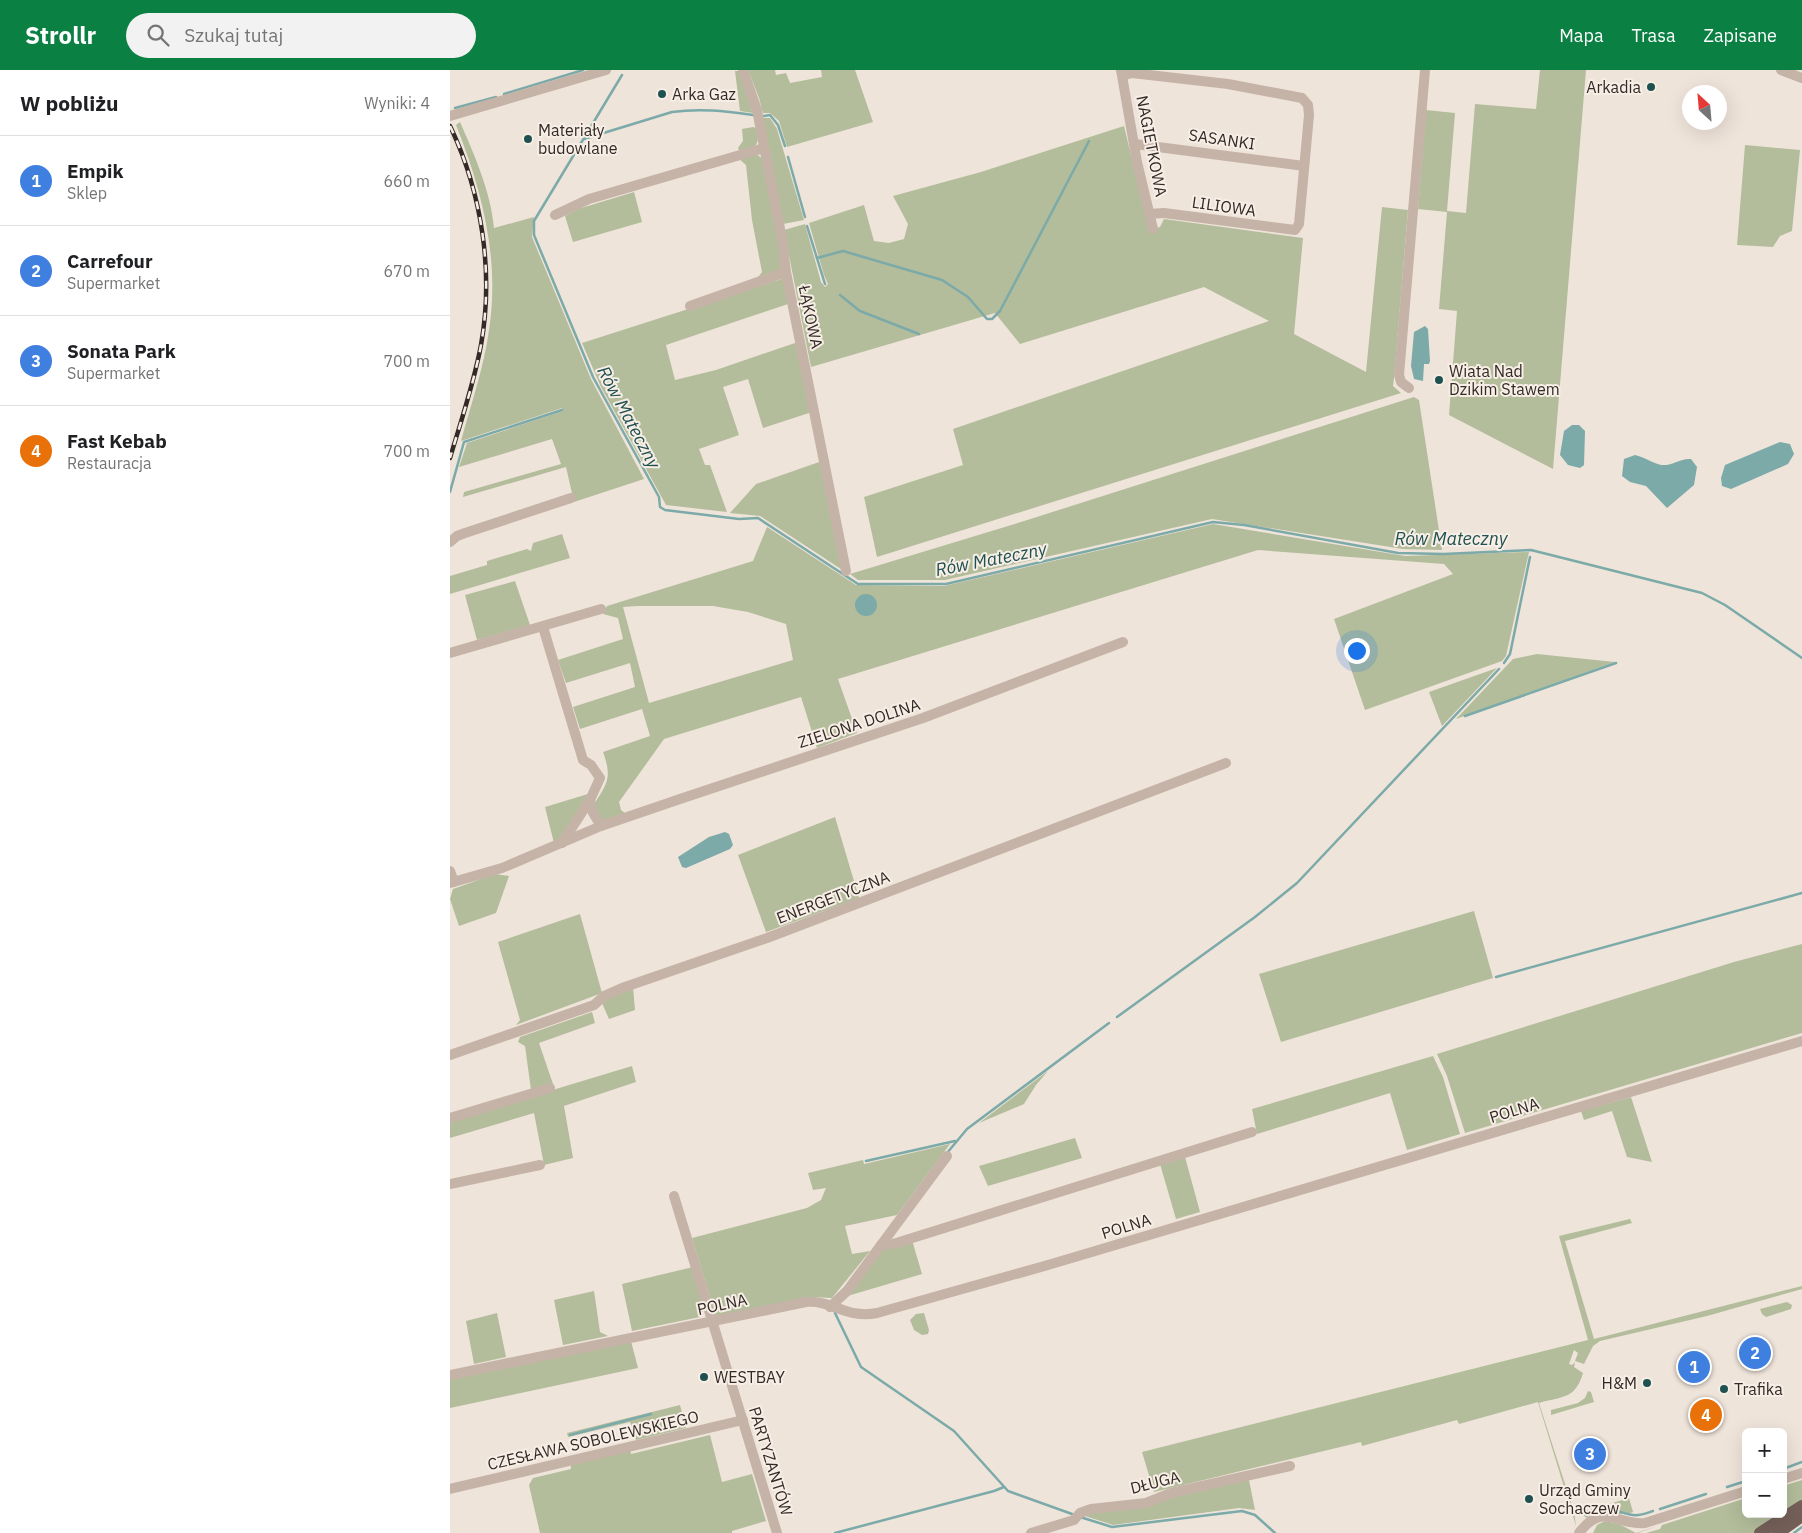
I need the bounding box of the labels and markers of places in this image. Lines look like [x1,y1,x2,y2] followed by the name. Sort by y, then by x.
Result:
[1586,77,1641,97] place label: Arkadia
[1645,81,1657,93] marker: Arkadia
[672,84,736,104] place label: Arka Gaz
[656,88,668,100] marker: Arka Gaz
[538,120,618,158] place label: Materiały budowlane
[522,133,534,145] marker: Materiały budowlane
[1449,361,1560,399] place label: Wiata Nad Dzikim Stawem
[1433,374,1445,386] marker: Wiata Nad Dzikim Stawem
[1739,1334,1771,1372] pin: 2
[1678,1348,1710,1386] pin: 1
[714,1367,785,1387] place label: WESTBAY
[698,1371,710,1383] marker: WESTBAY
[1602,1373,1637,1393] place label: H&M
[1641,1377,1653,1389] marker: H&M
[1734,1379,1783,1399] place label: Trafika
[1718,1383,1730,1395] marker: Trafika
[1690,1396,1722,1434] pin: 4
[1574,1435,1606,1473] pin: 3
[1539,1480,1631,1518] place label: Urząd Gminy Sochaczew
[1523,1493,1535,1505] marker: Urząd Gminy Sochaczew

